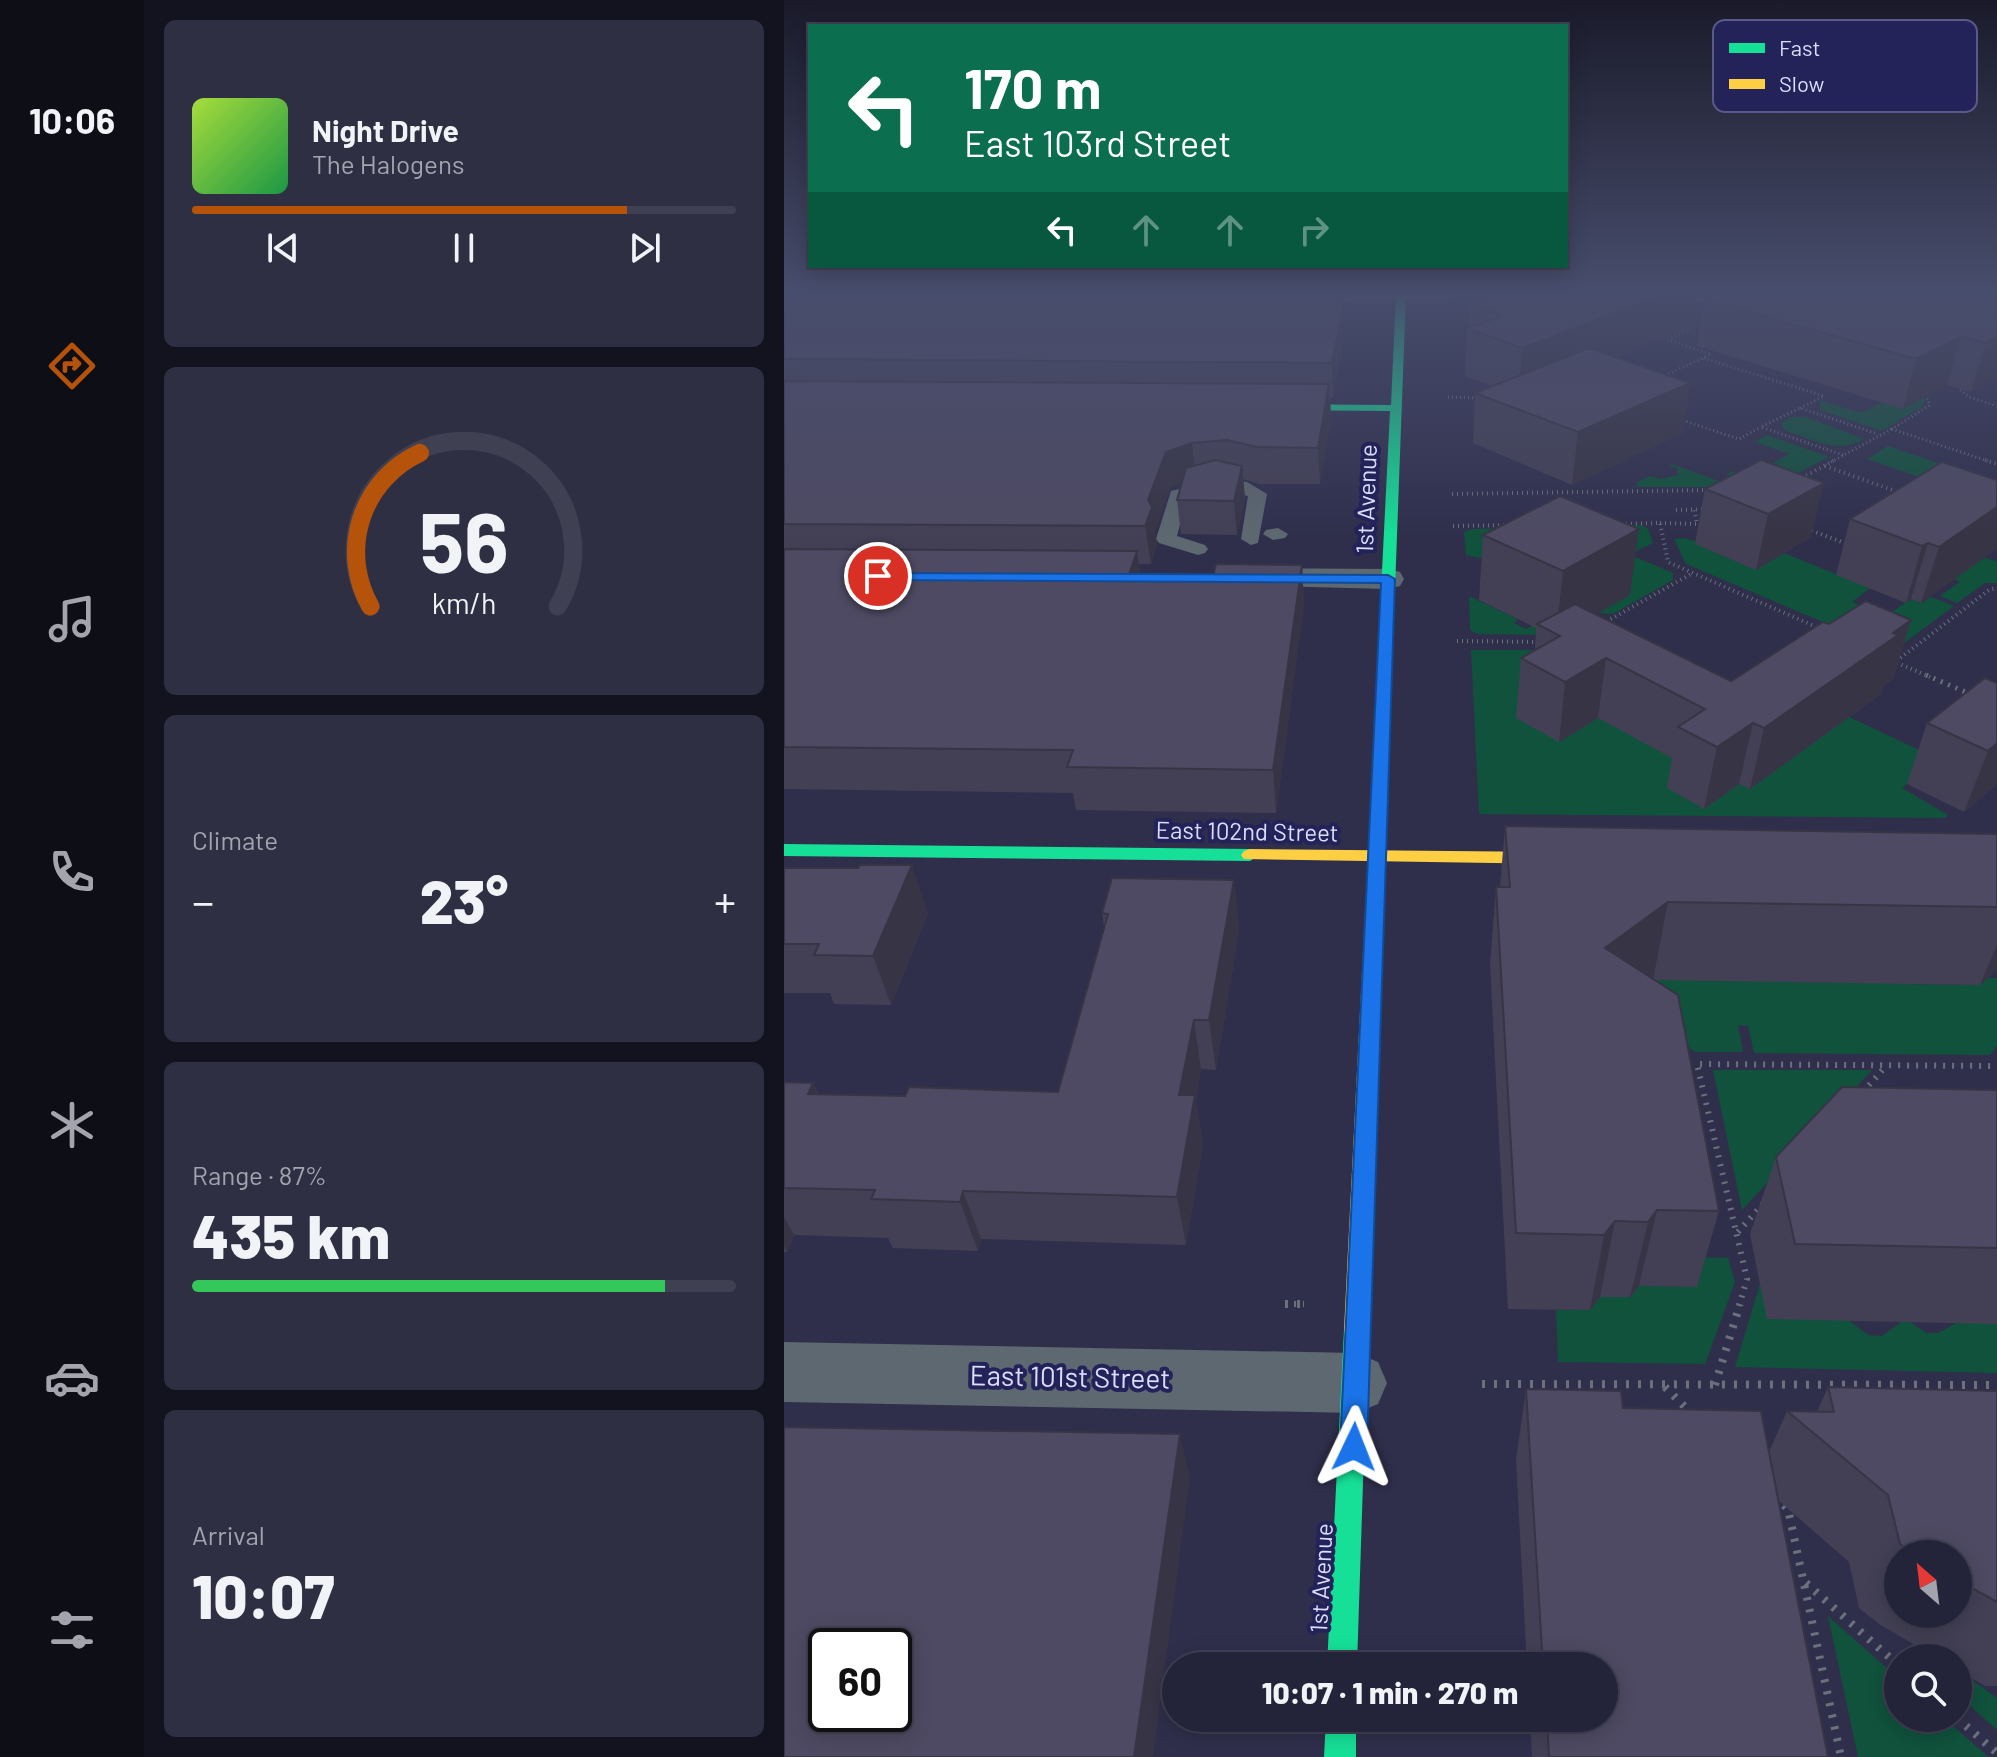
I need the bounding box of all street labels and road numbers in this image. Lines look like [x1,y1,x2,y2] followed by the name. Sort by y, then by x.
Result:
[1349,444,1382,554] street label: 1st Avenue
[1155,814,1339,847] street label: East 102nd Street
[969,1357,1171,1395] street label: East 101st Street
[1303,1522,1338,1633] street label: 1st Avenue

